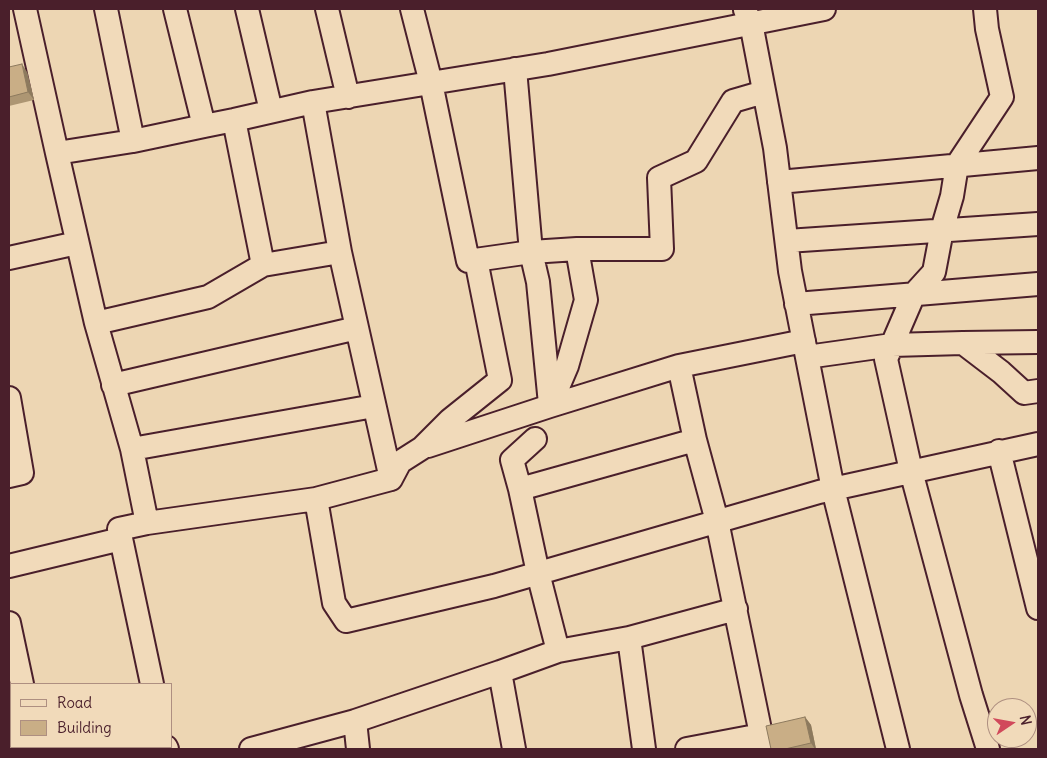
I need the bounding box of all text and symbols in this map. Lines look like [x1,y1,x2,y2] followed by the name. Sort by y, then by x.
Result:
[10,683,172,748] legend
[57,693,92,712] text: Road
[987,698,1037,748] north arrow
[1016,713,1036,727] text: N
[57,718,112,737] text: Building

